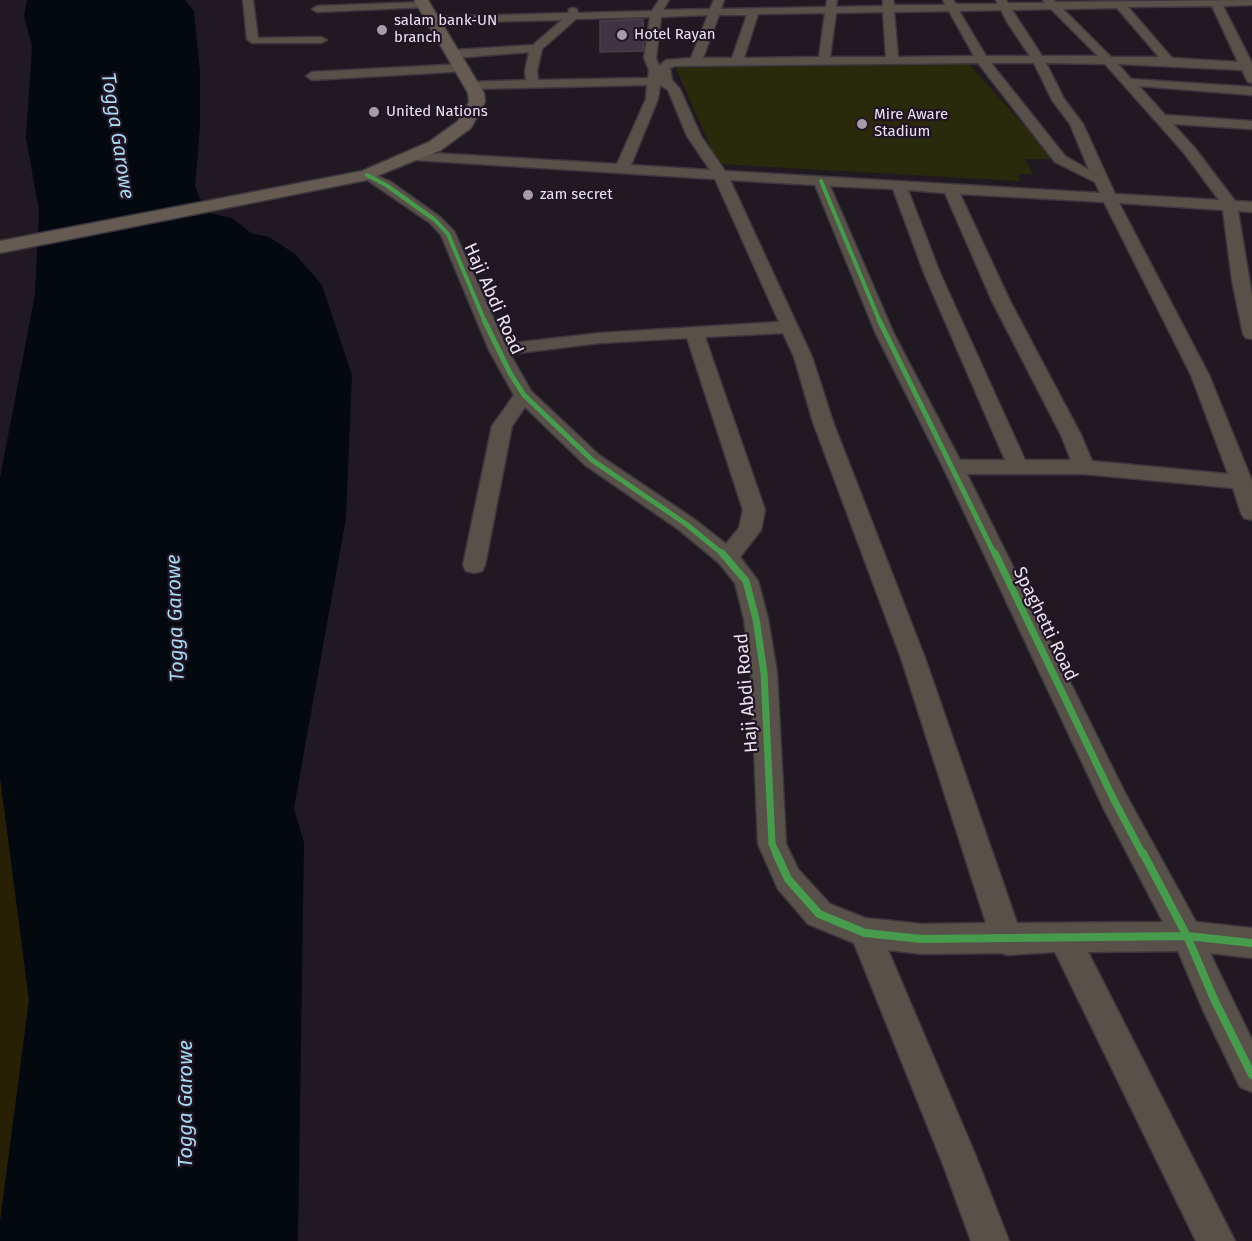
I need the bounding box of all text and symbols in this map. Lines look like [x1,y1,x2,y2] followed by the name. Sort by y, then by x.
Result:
[394,12,497,47] place label: salam bank-UN branch
[375,23,389,37] marker: salam bank-UN branch
[634,26,716,44] place label: Hotel Rayan
[615,28,629,42] marker: Hotel Rayan
[95,71,139,201] water label: Togga Garowe
[386,103,488,121] place label: United Nations
[367,105,381,119] marker: United Nations
[874,106,948,141] place label: Mire Aware Stadium
[855,117,869,131] marker: Mire Aware Stadium
[540,186,613,204] place label: zam secret
[521,188,535,202] marker: zam secret
[459,240,527,358] street label: Haji Abdi Road
[162,554,190,682] water label: Togga Garowe
[1008,564,1082,684] street label: Spaghetti Road
[731,632,763,754] street label: Haji Abdi Road
[174,1040,198,1168] water label: Togga Garowe

